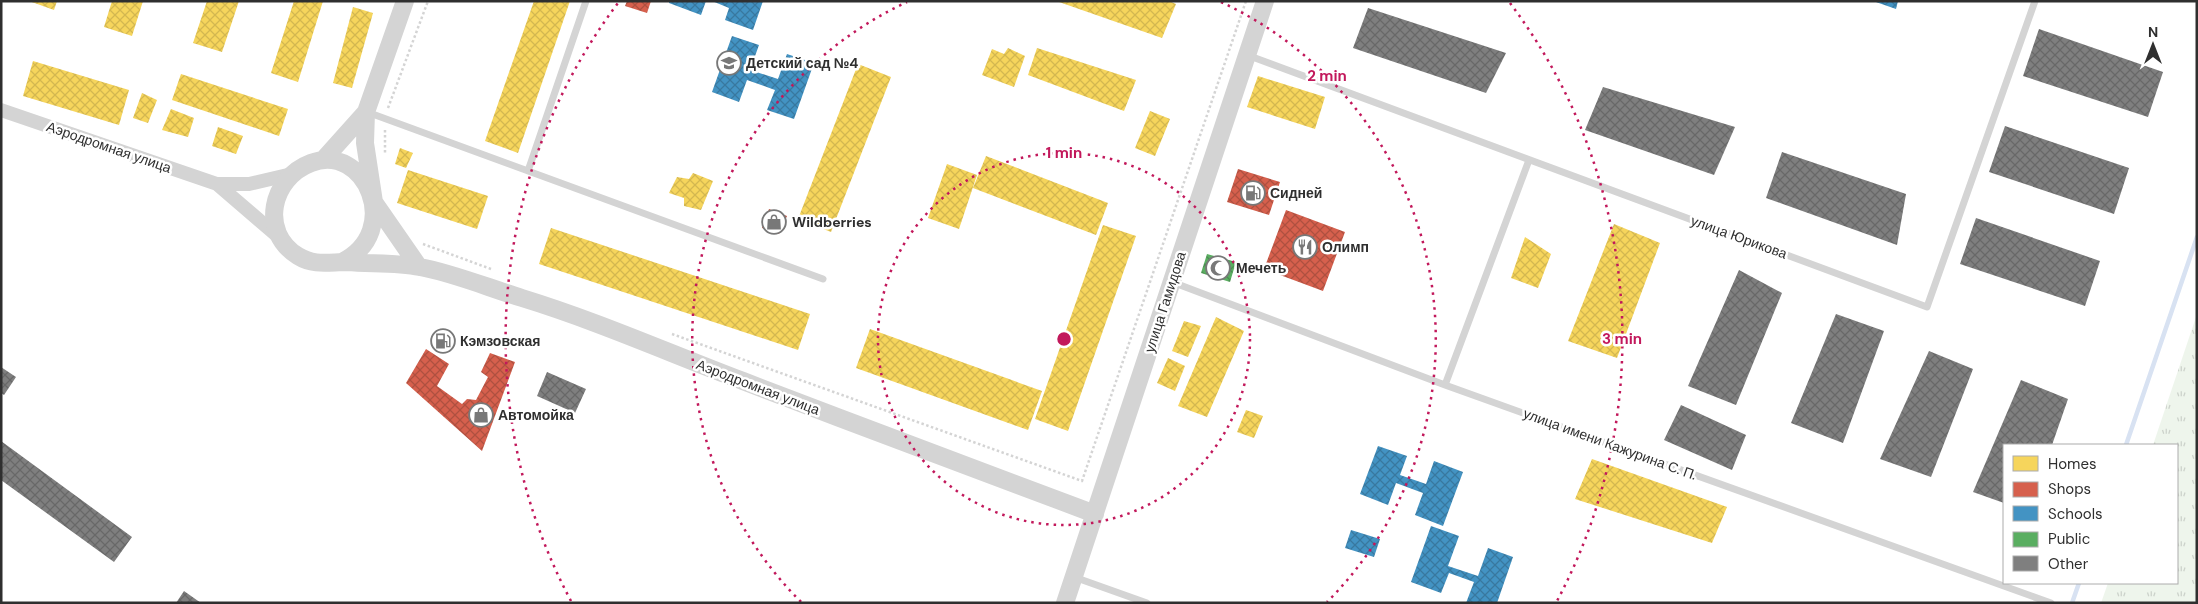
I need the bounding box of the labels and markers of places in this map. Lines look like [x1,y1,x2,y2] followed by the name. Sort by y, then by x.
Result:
[716,50,742,76] school or university icon: Детский сад №4
[746,54,858,72] place label: Детский сад №4
[1240,180,1266,206] fuel station icon: Сидней
[1270,184,1322,202] place label: Сидней
[761,209,787,235] shop icon: Wildberries
[792,213,872,231] place label: Wildberries
[1292,234,1318,260] restaurant icon: Олимп
[1322,238,1369,256] place label: Олимп
[1205,255,1231,281] mosque icon: Мечеть
[1236,259,1287,277] place label: Мечеть
[430,328,456,354] fuel station icon: Кэмзовская
[1055,330,1073,348] centre of rings
[460,332,540,350] place label: Кэмзовская
[468,402,494,428] shop icon: Автомойка
[498,406,574,424] place label: Автомойка

